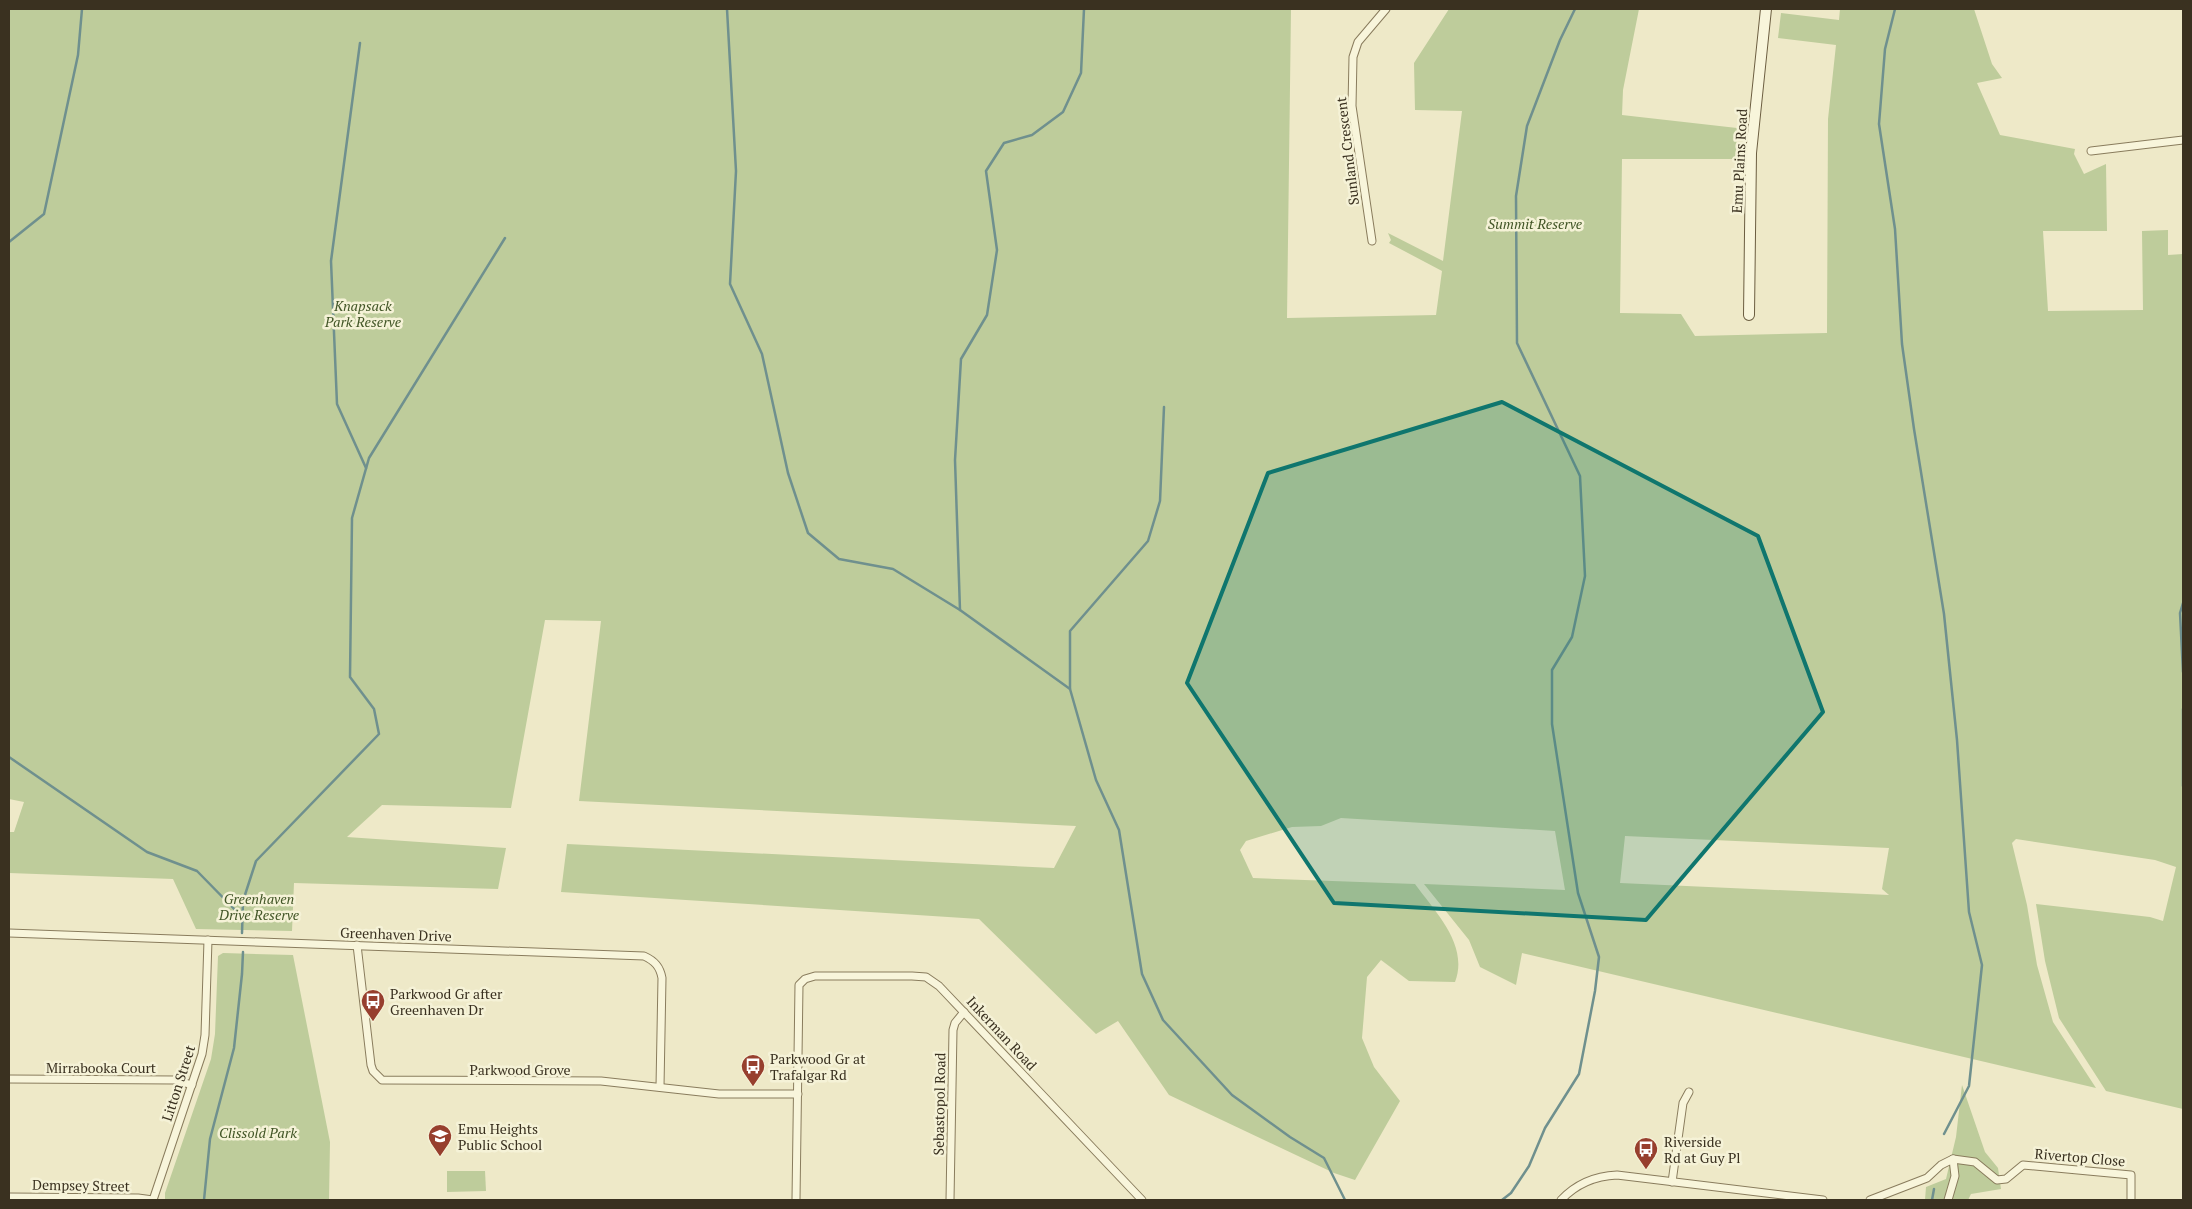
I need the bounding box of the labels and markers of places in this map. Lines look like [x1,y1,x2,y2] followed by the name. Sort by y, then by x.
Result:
[390,984,503,1019] place label: Parkwood Gr after Greenhaven Dr
[360,988,386,1022] bus stop icon: Parkwood Gr after Greenhaven Dr
[770,1049,866,1084] place label: Parkwood Gr at Trafalgar Rd
[740,1053,766,1087] bus stop icon: Parkwood Gr at Trafalgar Rd
[458,1119,542,1154] place label: Emu Heights Public School
[427,1123,453,1157] school or university icon: Emu Heights Public School
[1664,1132,1740,1167] place label: Riverside Rd at Guy Pl
[1633,1136,1659,1170] bus stop icon: Riverside Rd at Guy Pl

